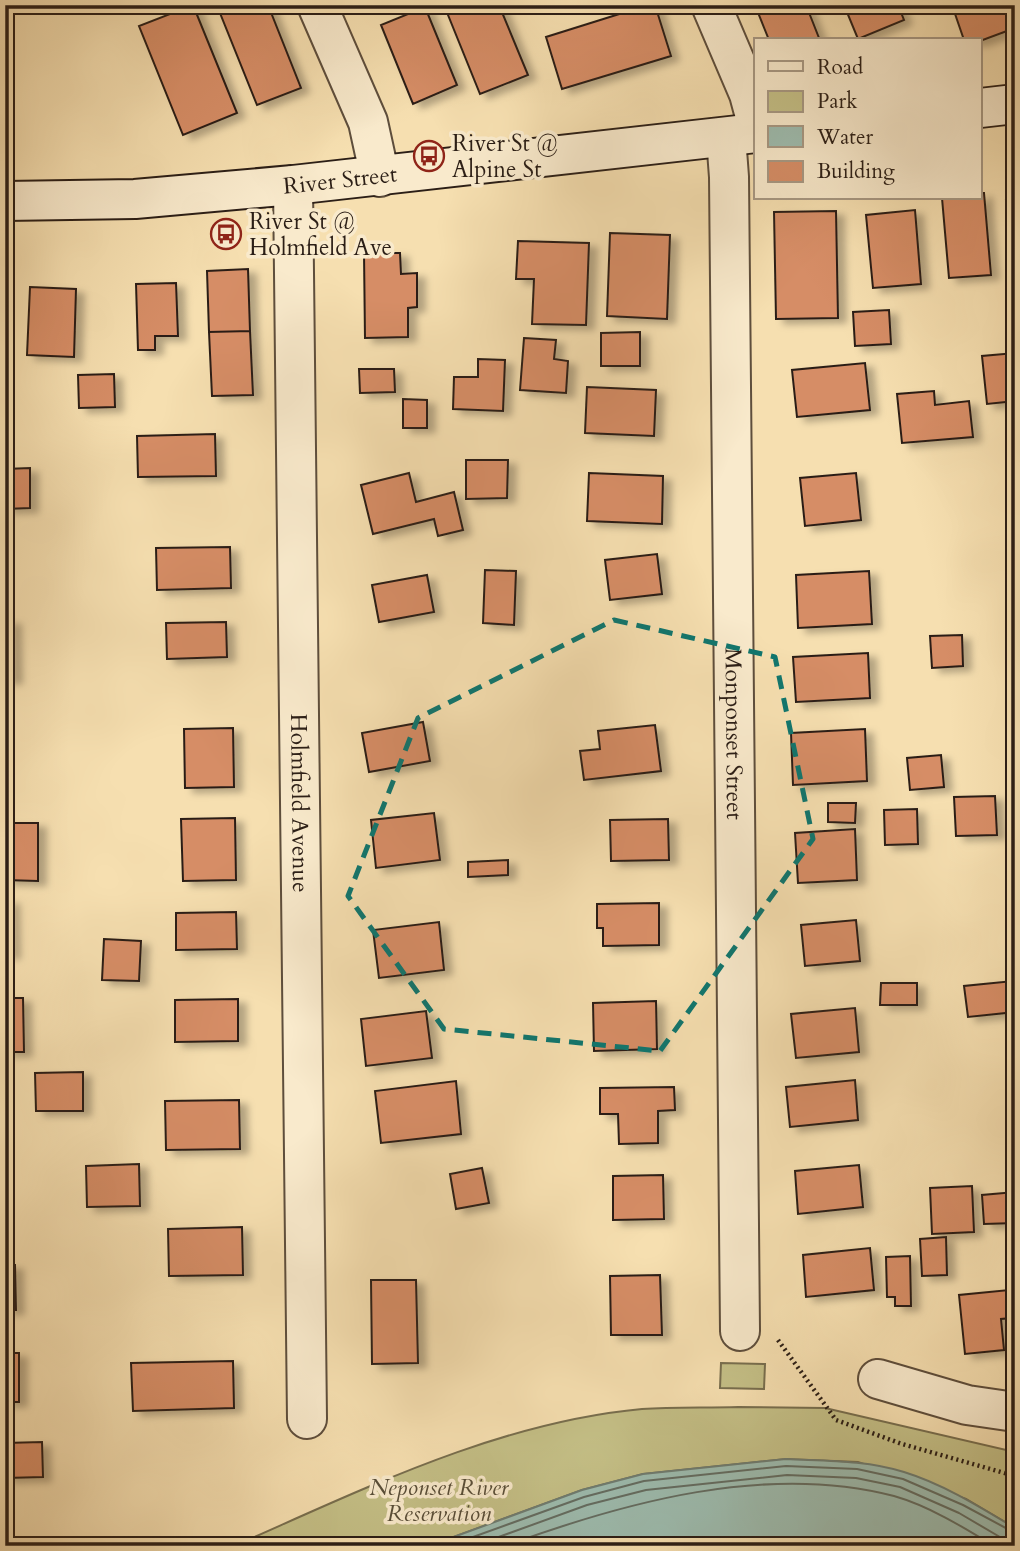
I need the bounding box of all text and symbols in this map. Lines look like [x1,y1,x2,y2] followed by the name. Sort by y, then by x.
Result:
[754,38,982,200] legend
[817,53,863,82] text: Road
[817,87,858,116] text: Park
[816,123,873,152] text: Water
[452,128,558,185] place label: River St @ Alpine St
[412,139,446,173] bus stop icon: River St @ Alpine St
[817,157,895,186] text: Building
[282,158,399,201] street label: River Street
[249,206,392,263] place label: River St @ Holmfield Ave
[209,217,243,251] bus stop icon: River St @ Holmfield Ave
[718,648,751,820] street label: Monponset Street
[283,713,317,893] street label: Holmfield Avenue
[370,1472,510,1529] park label: Neponset River Reservation

